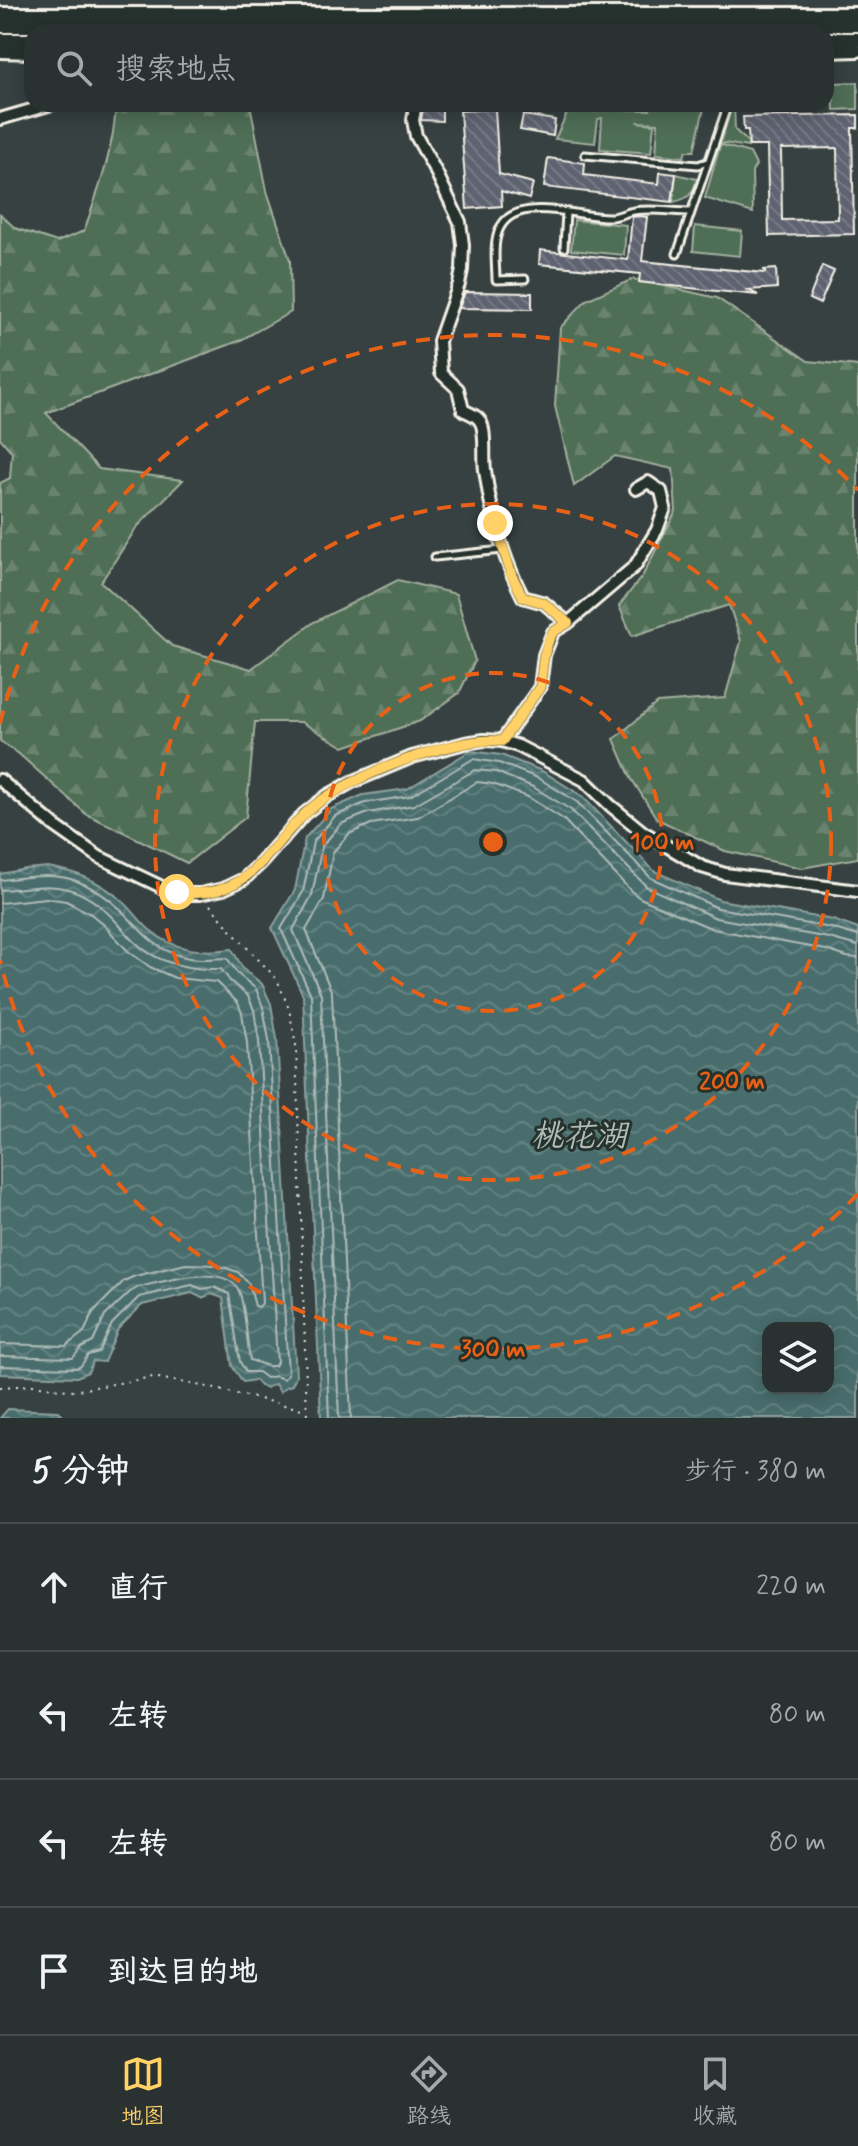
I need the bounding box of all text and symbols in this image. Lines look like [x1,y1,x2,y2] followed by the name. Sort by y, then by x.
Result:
[24,24,834,112] search box
[52,46,96,90] icon: search
[116,50,236,89] text: 搜索地点
[477,505,513,541] route end
[479,828,507,856] centre of rings
[630,828,694,859] text: 100 m
[159,874,195,910] route start
[699,1067,765,1098] text: 200 m
[531,1116,630,1158] water label: 桃花湖
[762,1322,834,1394] map controls
[762,1322,834,1394] button: layers
[461,1335,525,1366] text: 300 m
[32,1449,130,1494] text: 5 分钟
[685,1455,826,1489] text: 步行 · 380 m
[32,1565,76,1609] icon: ahead
[108,1569,168,1608] text: 直行
[756,1570,826,1604] text: 220 m
[32,1693,76,1737] icon: left
[108,1697,168,1736] text: 左转
[769,1698,826,1732] text: 80 m
[32,1821,76,1865] icon: left
[108,1825,168,1864] text: 左转
[769,1826,826,1860] text: 80 m
[32,1949,76,1993] icon: arrive
[108,1953,258,1992] text: 到达目的地
[121,2052,165,2131] tab: 地图
[407,2052,451,2131] tab: 路线
[693,2052,737,2131] tab: 收藏

